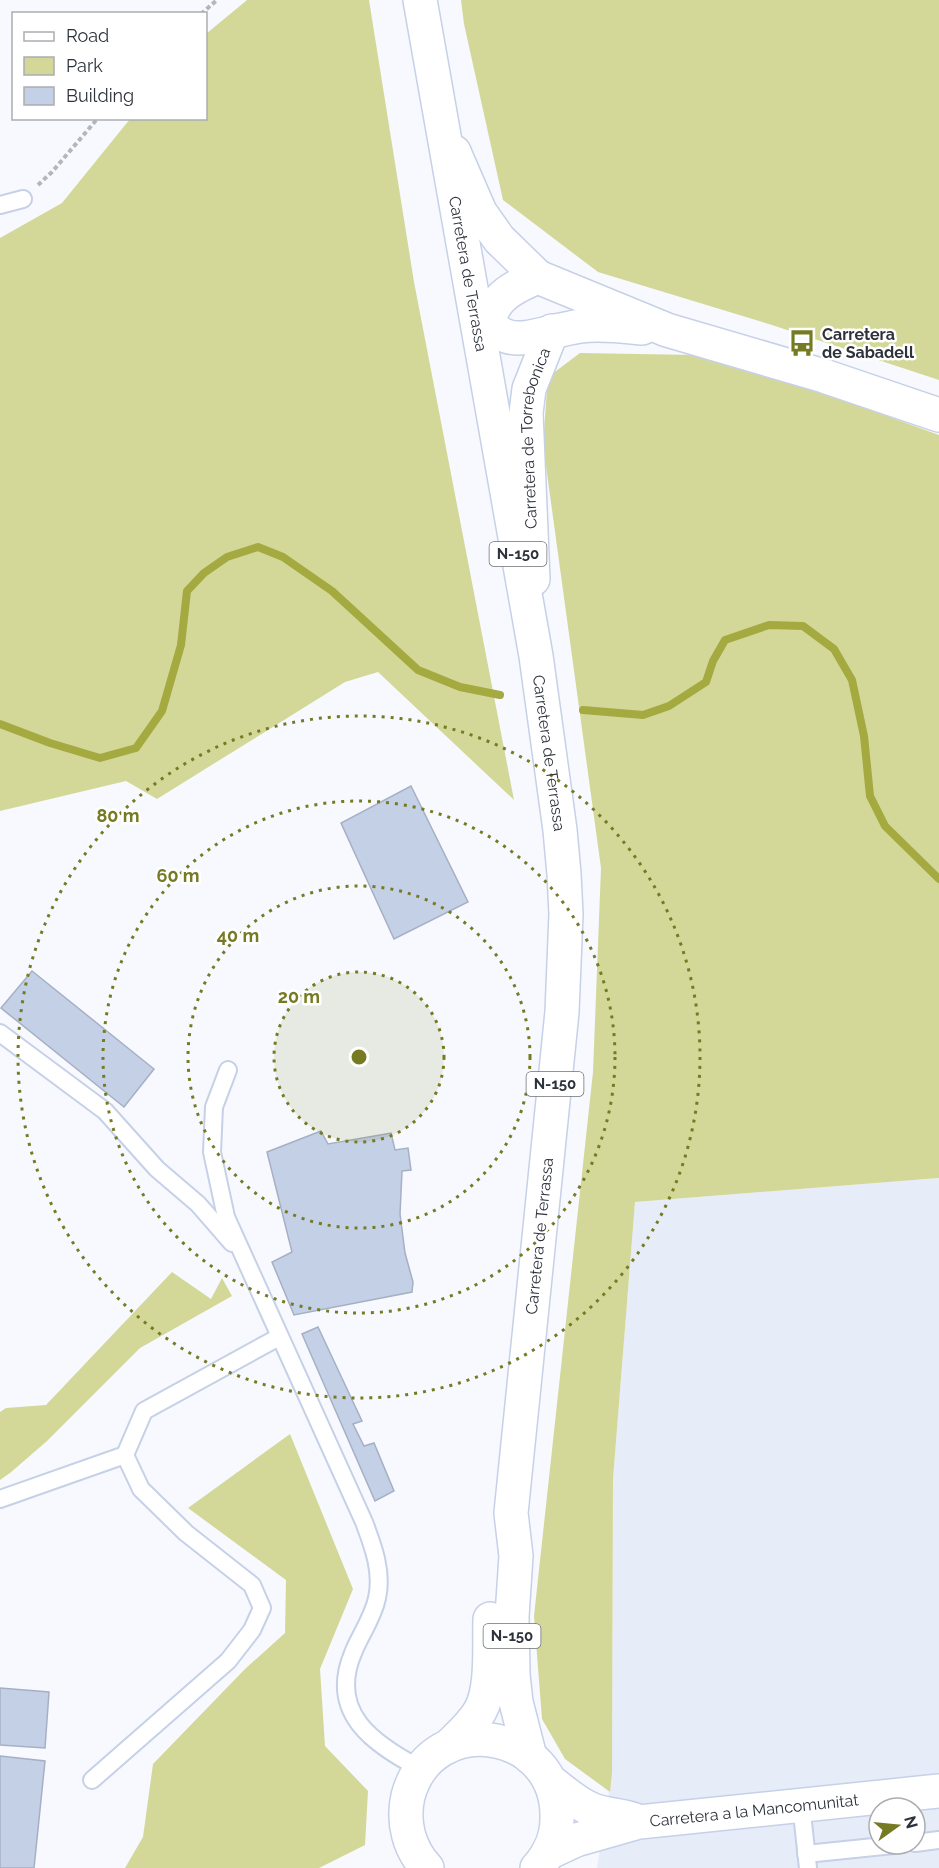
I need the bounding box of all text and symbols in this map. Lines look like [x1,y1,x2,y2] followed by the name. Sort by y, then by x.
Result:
[12,12,207,120] legend
[66,25,109,46] text: Road
[66,55,103,76] text: Park
[66,85,134,106] text: Building
[445,195,491,353] street label: Carretera de Terrassa
[822,325,915,362] place label: Carretera de Sabadell
[787,328,817,358] bus stop icon: Carretera de Sabadell
[517,345,554,529] street label: Carretera de Torrebonica
[490,542,546,566] road number: N-150
[529,674,569,832] street label: Carretera de Terrassa
[96,805,140,826] text: 80 m
[156,865,200,886] text: 60 m
[217,925,259,946] text: 40 m
[278,986,320,1007] text: 20 m
[349,1047,369,1067] centre of rings
[526,1072,584,1096] road number: N-150
[522,1157,557,1315] street label: Carretera de Terrassa
[484,1624,540,1648] road number: N-150
[649,1790,860,1831] street label: Carretera a la Mancomunitat
[867,1796,927,1856] north arrow
[900,1814,922,1831] text: N

